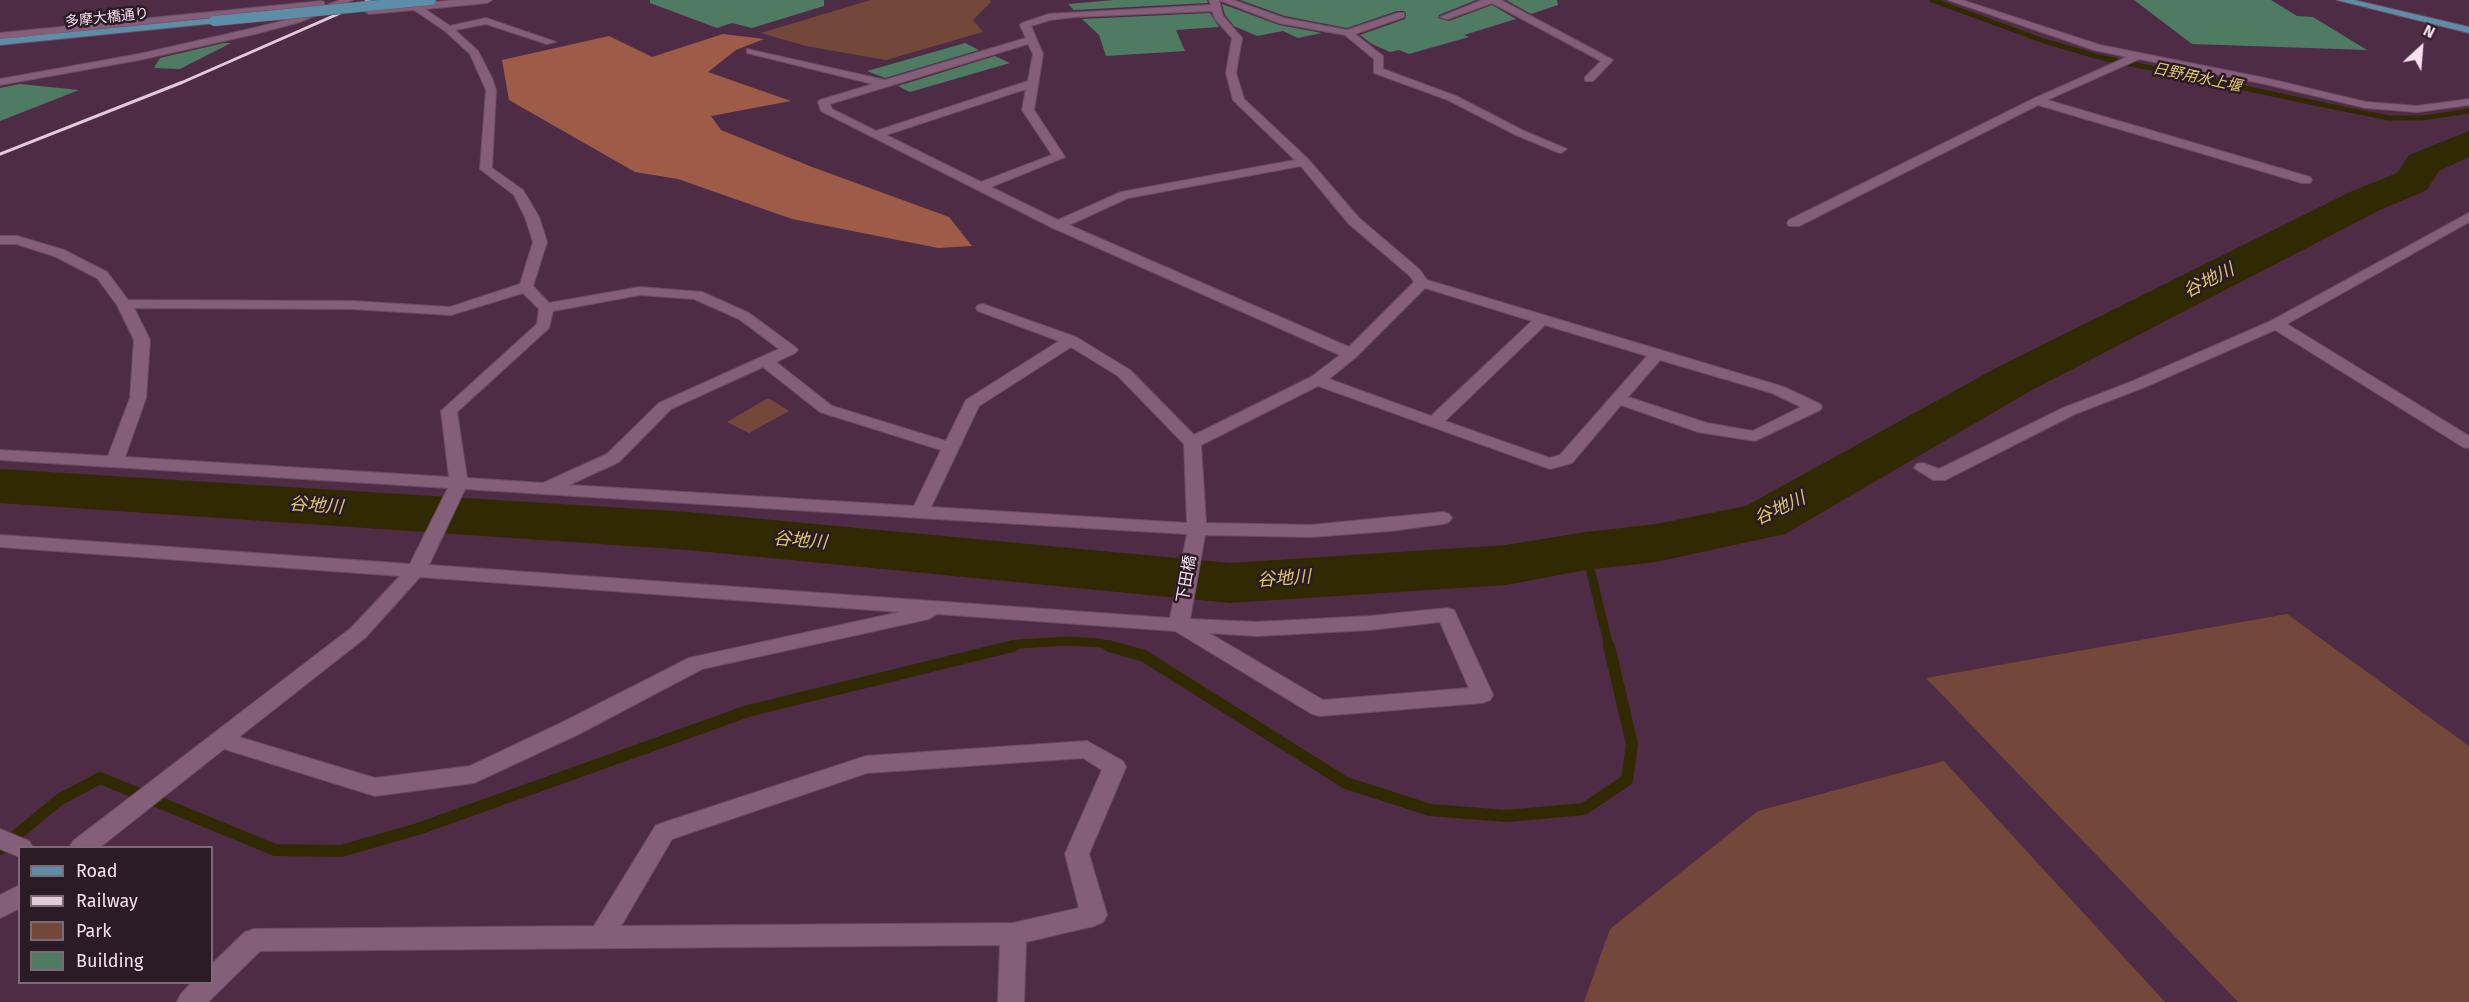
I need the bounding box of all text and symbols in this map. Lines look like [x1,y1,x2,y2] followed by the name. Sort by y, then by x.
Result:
[64,5,150,31] street label: 多摩大橋通り
[2391,18,2451,78] north arrow
[2420,21,2438,42] text: N
[2151,60,2243,96] water label: 日野用水上堰
[2180,259,2238,303] water label: 谷地川
[1751,488,1809,530] water label: 谷地川
[288,493,344,519] water label: 谷地川
[772,528,828,554] water label: 谷地川
[1173,554,1201,604] street label: 下田橋
[1256,566,1312,592] water label: 谷地川
[18,846,213,984] legend
[76,860,118,882] text: Road
[76,890,138,912] text: Railway
[76,920,111,942] text: Park
[76,950,143,972] text: Building

